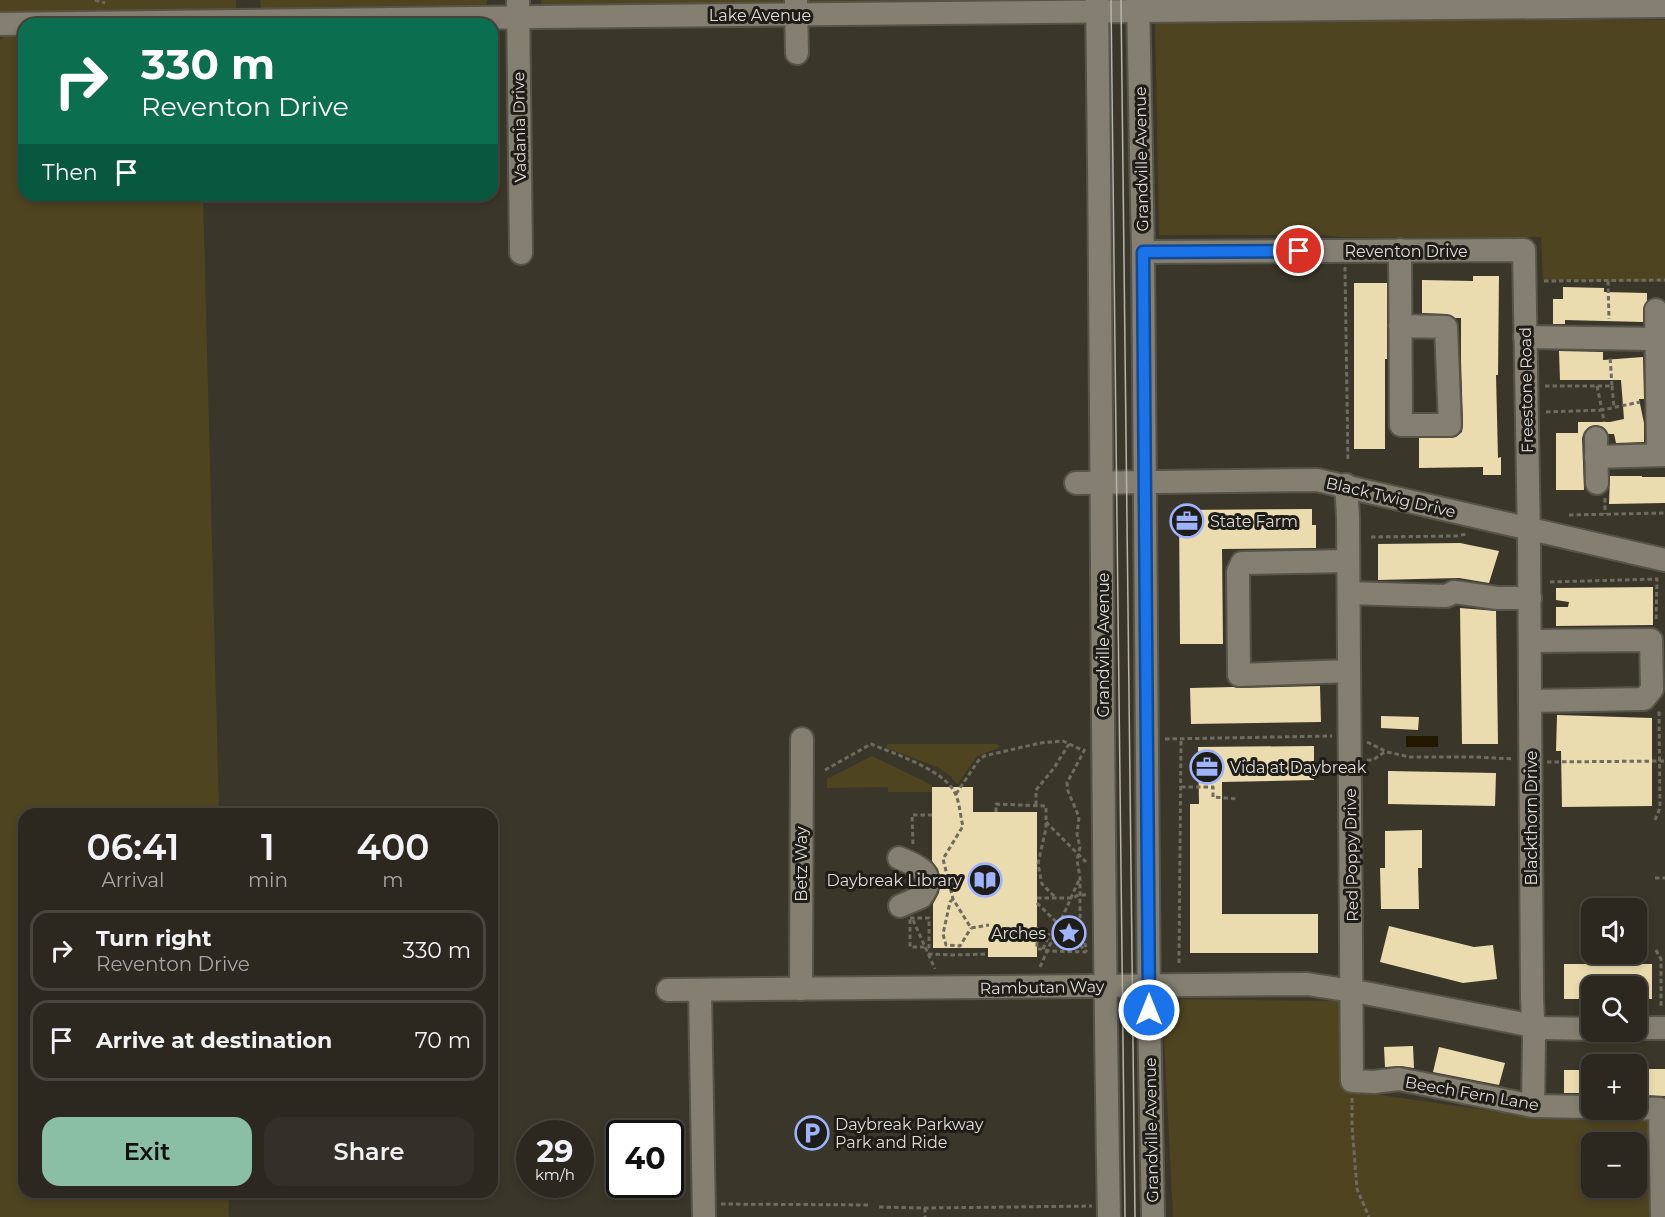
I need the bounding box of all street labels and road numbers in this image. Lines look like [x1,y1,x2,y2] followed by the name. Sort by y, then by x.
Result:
[709,6,811,25] street label: Lake Avenue
[509,71,530,182] street label: Vadania Drive
[1131,86,1152,232] street label: Grandville Avenue
[1344,242,1468,261] street label: Reventon Drive
[1516,327,1537,453] street label: Freestone Road
[1324,473,1458,522] street label: Black Twig Drive
[1094,572,1113,718] street label: Grandville Avenue
[1522,751,1541,885] street label: Blackthorn Drive
[1341,788,1362,922] street label: Red Poppy Drive
[792,826,811,902] street label: Betz Way
[979,977,1105,998] street label: Rambutan Way
[1141,1057,1162,1203] street label: Grandville Avenue
[1404,1072,1540,1115] street label: Beech Fern Lane

